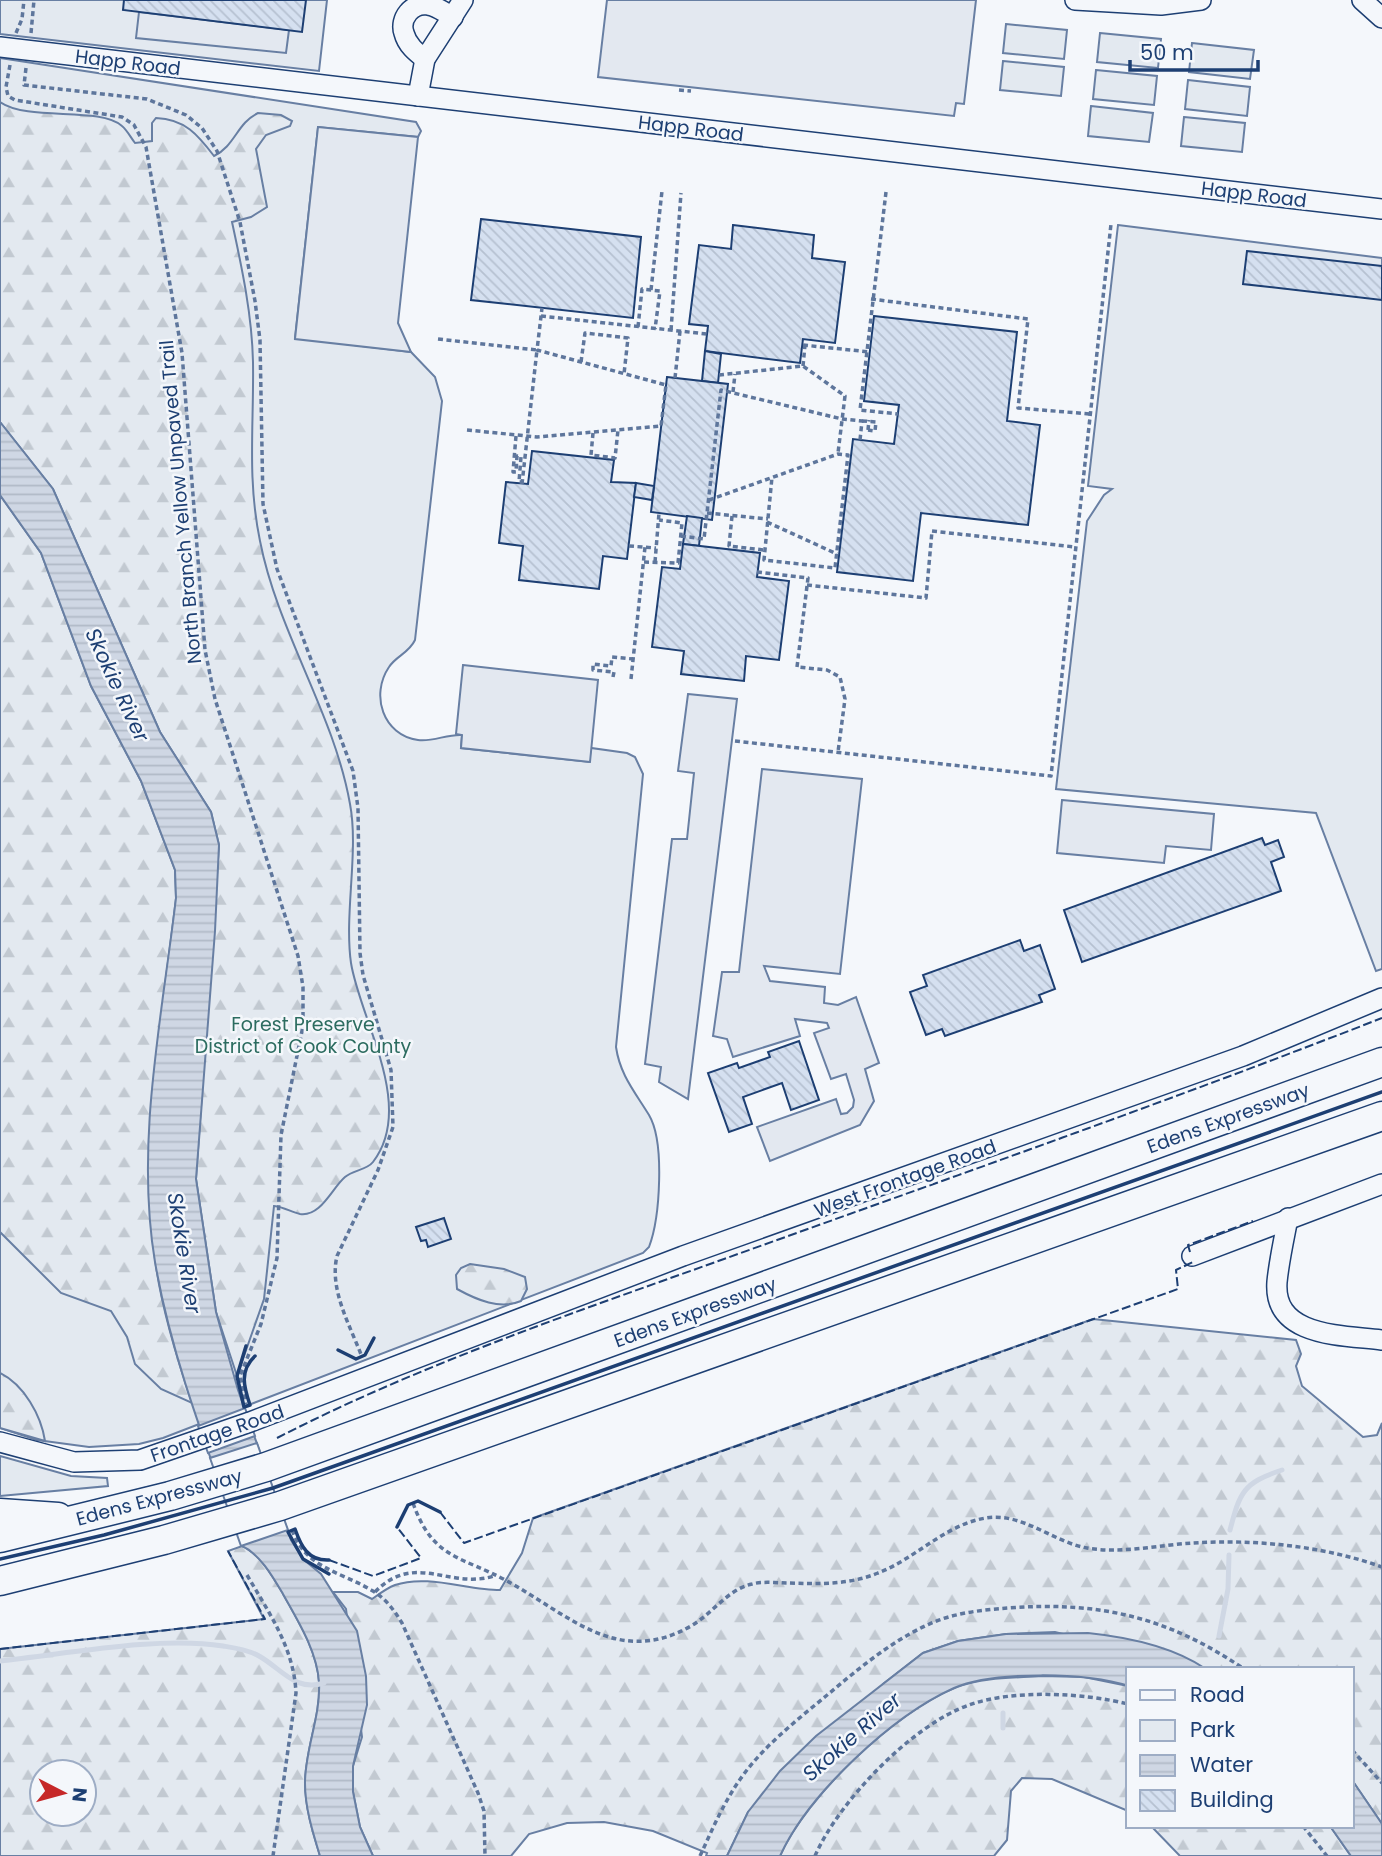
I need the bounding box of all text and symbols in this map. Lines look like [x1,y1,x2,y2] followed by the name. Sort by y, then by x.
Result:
[1130,28,1258,72] scale bar
[1140,38,1194,67] text: 50 m
[74,43,182,82] street label: Happ Road
[637,109,745,148] street label: Happ Road
[1200,175,1308,214] street label: Happ Road
[153,339,208,665] street label: North Branch Yellow Unpaved Trail
[78,623,157,747] water label: Skokie River
[195,1011,411,1060] park label: Forest Preserve District of Cook County
[1143,1076,1313,1160] street label: Edens Expressway
[810,1133,1000,1224] street label: West Frontage Road
[161,1190,209,1317] water label: Skokie River
[610,1270,780,1354] street label: Edens Expressway
[147,1398,288,1469] street label: Frontage Road
[73,1462,246,1533] street label: Edens Expressway
[1126,1667,1354,1828] legend
[1190,1680,1245,1709] text: Road
[796,1685,908,1788] water label: Skokie River
[1190,1715,1235,1744] text: Park
[1190,1750,1253,1779] text: Water
[28,1758,98,1828] north arrow
[1190,1785,1274,1814] text: Building
[65,1786,94,1803] text: N

